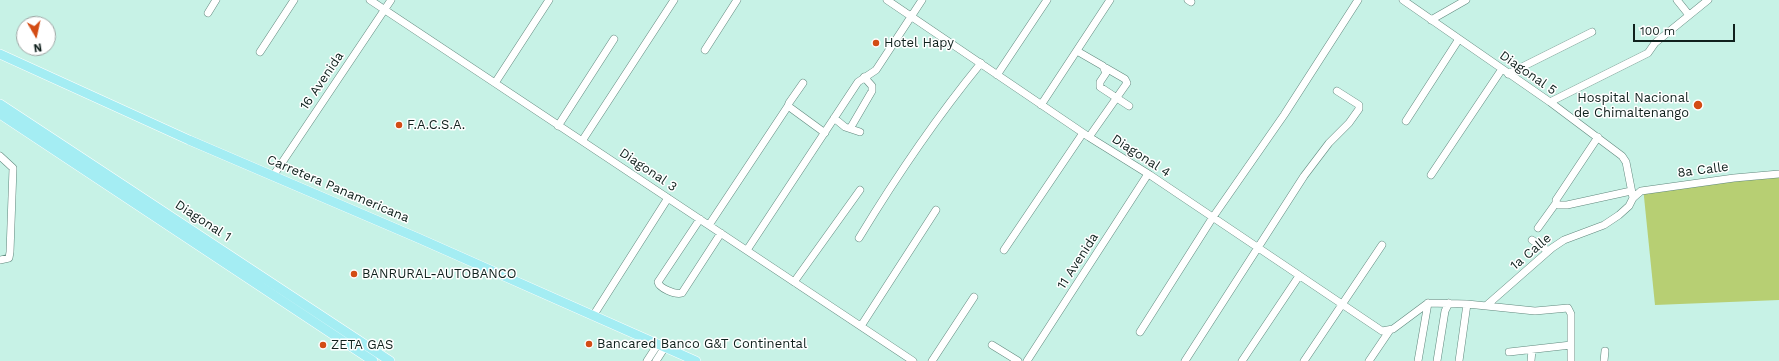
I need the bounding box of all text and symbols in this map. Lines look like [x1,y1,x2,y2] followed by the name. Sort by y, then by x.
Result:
[16,16,56,56] north arrow
[1635,16,1737,42] scale bar
[1640,24,1675,38] text: 100 m
[884,35,954,51] place label: Hotel Hapy
[871,38,881,48] marker: Hotel Hapy
[33,40,43,54] text: N
[1496,48,1560,98] street label: Diagonal 5
[297,49,347,113] street label: 16 Avenida
[1574,90,1689,121] place label: Hospital Nacional de Chimaltenango
[1692,99,1704,111] marker: Hospital Nacional de Chimaltenango
[407,117,465,133] place label: F.A.C.S.A.
[394,120,404,130] marker: F.A.C.S.A.
[1109,131,1173,181] street label: Diagonal 4
[616,145,680,195] street label: Diagonal 3
[264,152,412,226] street label: Carretera Panamericana
[1676,159,1730,181] street label: 8a Calle
[172,197,234,245] street label: Diagonal 1
[1054,230,1102,292] street label: 11 Avenida
[1507,230,1555,274] street label: 1a Calle
[362,266,516,282] place label: BANRURAL-AUTOBANCO
[349,269,359,279] marker: BANRURAL-AUTOBANCO
[597,336,807,352] place label: Bancared Banco G&T Continental
[331,337,393,353] place label: ZETA GAS
[584,339,594,349] marker: Bancared Banco G&T Continental
[318,340,328,350] marker: ZETA GAS

